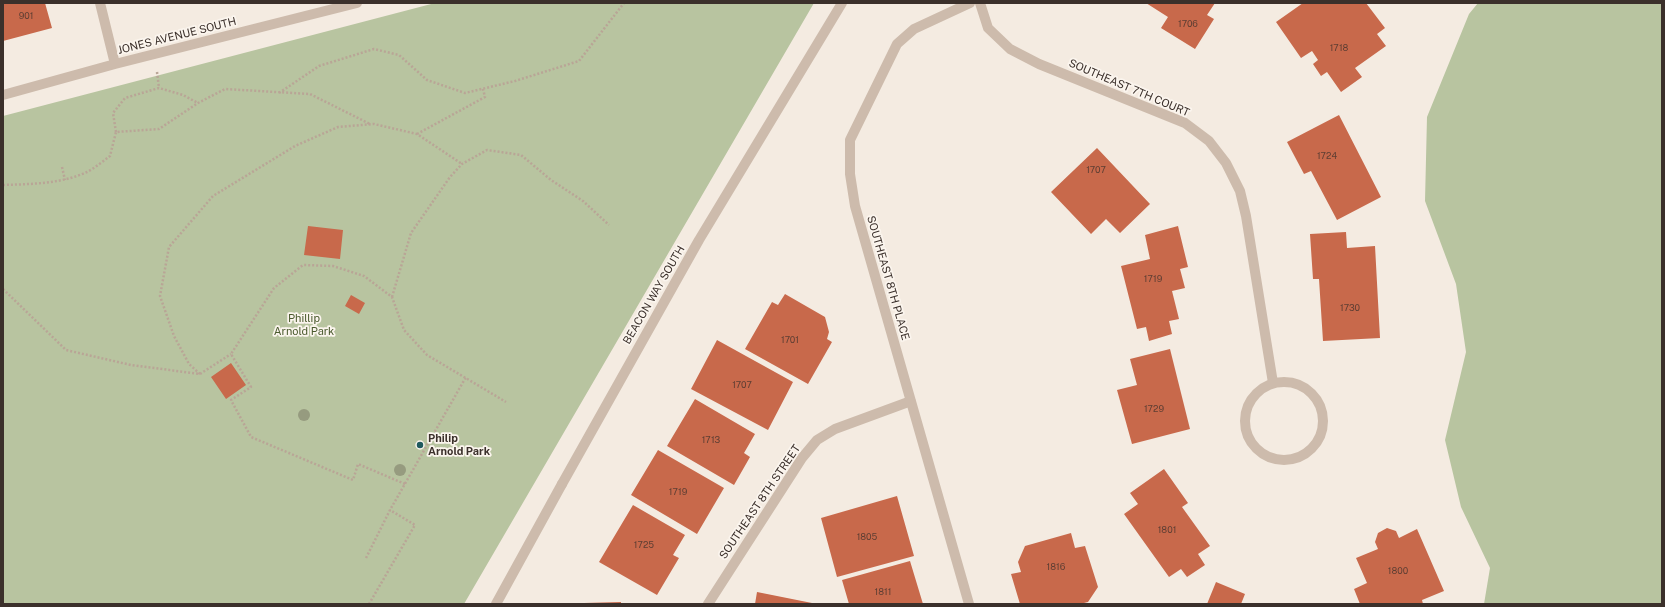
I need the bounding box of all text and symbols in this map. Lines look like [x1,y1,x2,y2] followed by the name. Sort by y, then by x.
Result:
[19,11,33,21] house number: 901
[116,15,238,57] street label: JONES AVENUE SOUTH
[1178,19,1198,29] house number: 1706
[1330,43,1348,53] house number: 1718
[1067,57,1191,119] street label: SOUTHEAST 7TH COURT
[1317,151,1337,161] house number: 1724
[1086,165,1106,175] house number: 1707
[864,214,912,342] street label: SOUTHEAST 8TH PLACE
[620,243,688,347] street label: BEACON WAY SOUTH
[1144,274,1162,284] house number: 1719
[1340,303,1360,313] house number: 1730
[274,312,334,338] park label: Phillip Arnold Park
[781,335,799,345] house number: 1701
[732,380,752,390] house number: 1707
[1144,404,1164,414] house number: 1729
[428,432,490,458] place label: Philip Arnold Park
[702,435,720,445] house number: 1713
[415,440,425,450] marker: Philip Arnold Park
[717,442,803,562] street label: SOUTHEAST 8TH STREET
[669,487,687,497] house number: 1719
[1158,525,1176,535] house number: 1801
[857,532,877,542] house number: 1805
[634,540,654,550] house number: 1725
[1047,562,1065,572] house number: 1816
[1388,566,1408,576] house number: 1800
[875,587,891,597] house number: 1811

